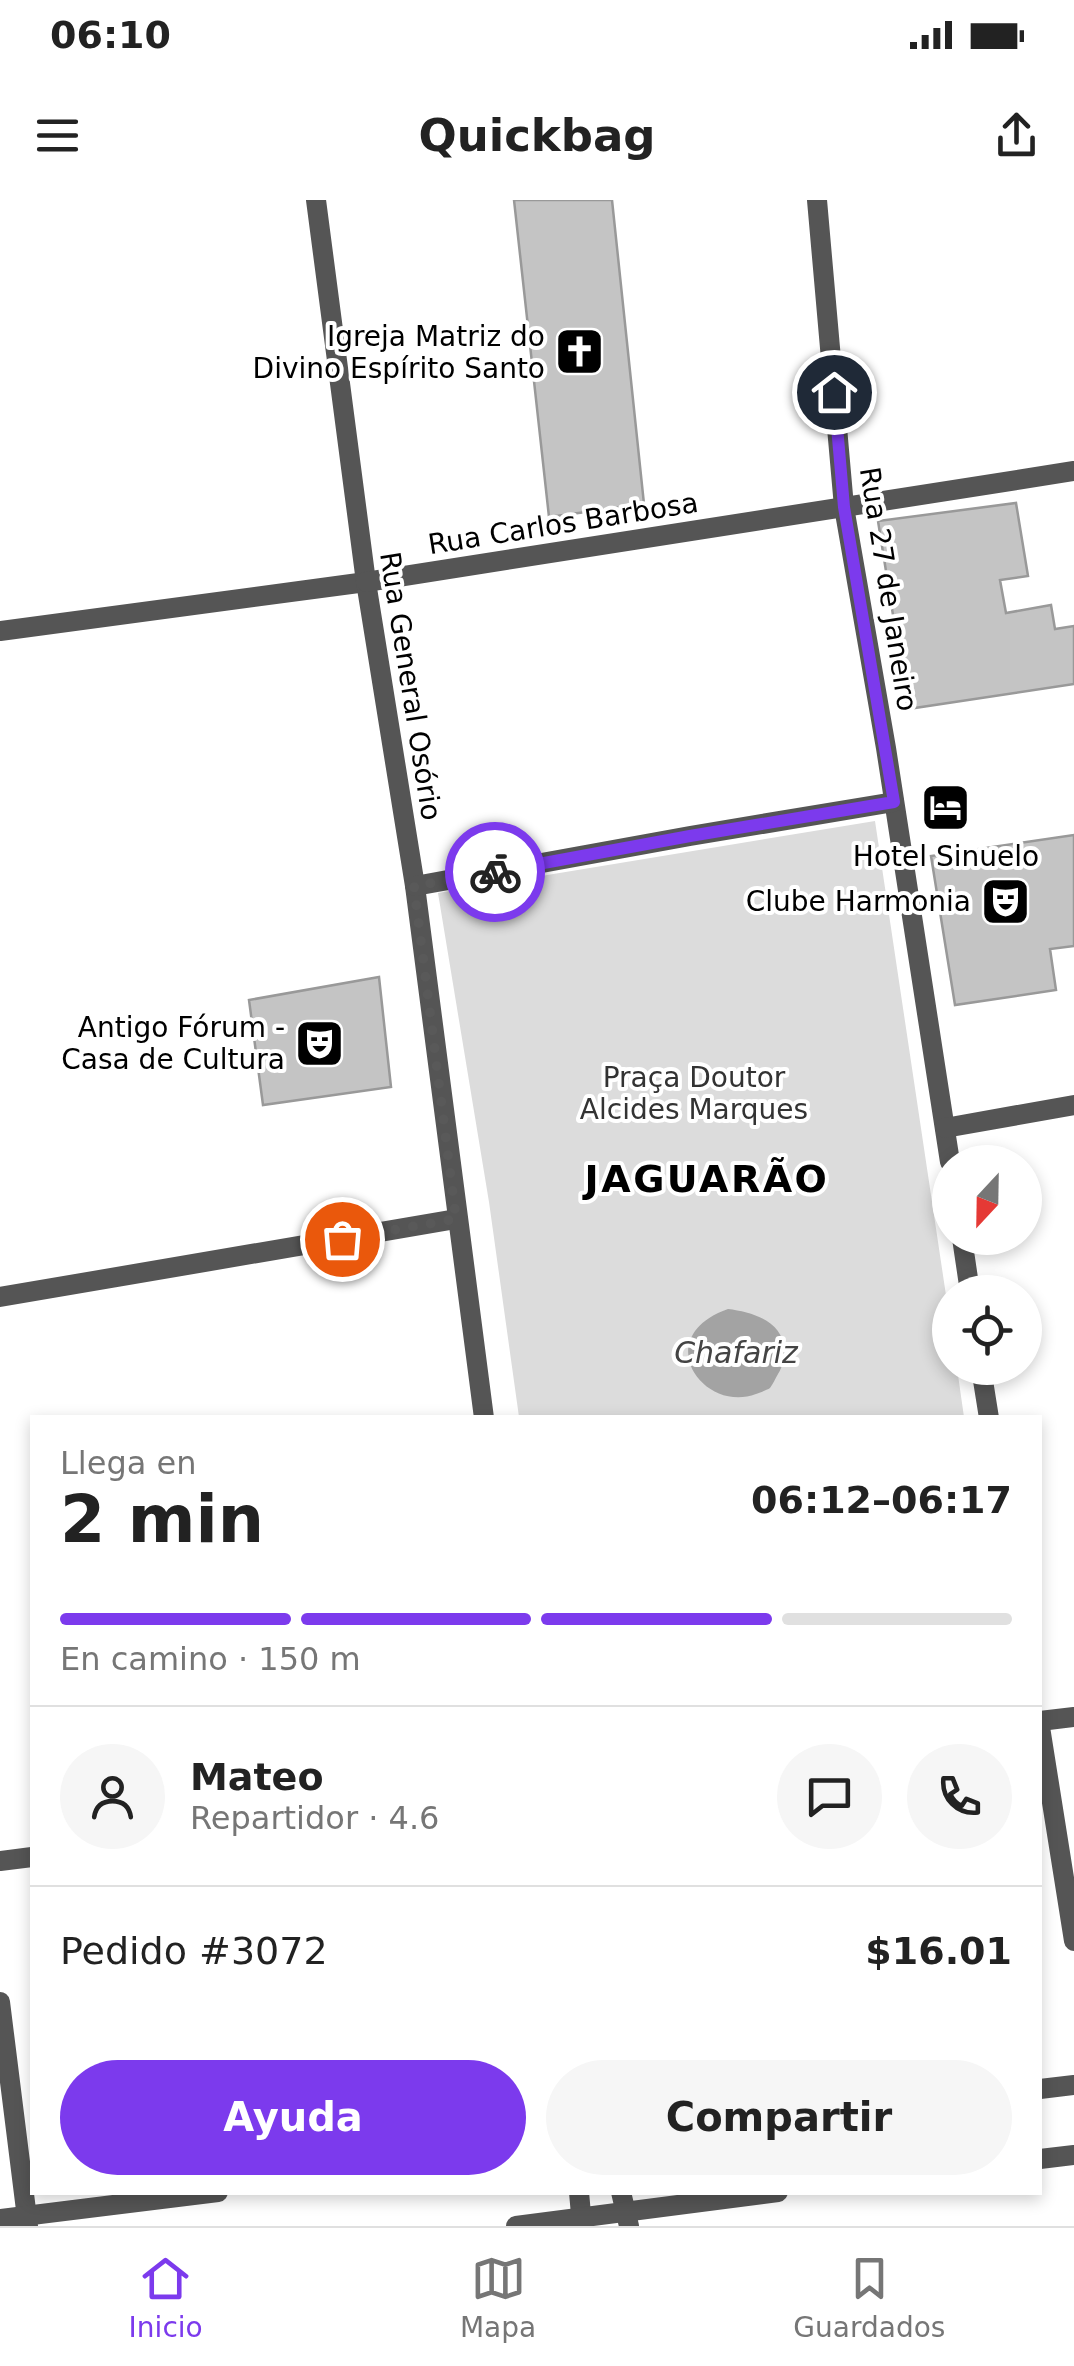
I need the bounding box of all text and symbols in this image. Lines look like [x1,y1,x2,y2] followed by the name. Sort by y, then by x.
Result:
[50,13,171,57] text: 06:10
[30,108,85,163] icon: menu
[989,108,1044,163] icon: share
[418,109,656,162] text: Quickbag
[253,320,545,385] place label: Igreja Matriz do Divino Espírito Santo
[554,326,606,378] church icon: Igreja Matriz do Divino Espírito Santo
[792,350,877,435] pin
[807,365,862,420] icon: home
[853,465,924,713] street label: Rua 27 de Janeiro
[426,486,701,561] street label: Rua Carlos Barbosa
[373,549,448,823] street label: Rua General Osório
[920,782,972,834] hotel icon: Hotel Sinuelo
[445,822,545,922] courier
[853,840,1039,873] place label: Hotel Sinuelo
[468,845,523,900] icon: bike
[980,875,1032,927] theatre icon: Clube Harmonia
[746,885,971,918] place label: Clube Harmonia
[61,1011,285,1076] place label: Antigo Fórum - Casa de Cultura
[294,1017,346,1069] theatre icon: Antigo Fórum - Casa de Cultura
[580,1061,808,1126] park label: Praça Doutor Alcides Marques
[932,1145,1042,1255] north arrow
[932,1145,1042,1385] map controls
[582,1157,829,1201] district label: JAGUARÃO
[300,1197,385,1282] pin
[315,1212,370,1267] icon: bag
[932,1275,1042,1385] button: locate
[674,1335,799,1370] water label: Chafariz
[60,1444,196,1482] text: Llega en
[751,1478,1012,1522] text: 06:12–06:17
[60,1482,264,1557] text: 2 min
[60,1640,361,1678] text: En camino · 150 m
[60,1744,165,1849] button: person
[777,1744,882,1849] button: chat
[907,1744,1012,1849] button: phone
[190,1755,324,1799] text: Mateo
[190,1799,439,1837] text: Repartidor · 4.6
[60,1929,328,1973] text: Pedido #3072
[865,1929,1012,1973] text: $16.01
[60,2060,526,2175] button: Ayuda
[546,2060,1012,2175] button: Compartir
[129,2251,203,2344] tab: Inicio
[460,2251,536,2344] tab: Mapa
[793,2251,945,2344] tab: Guardados

